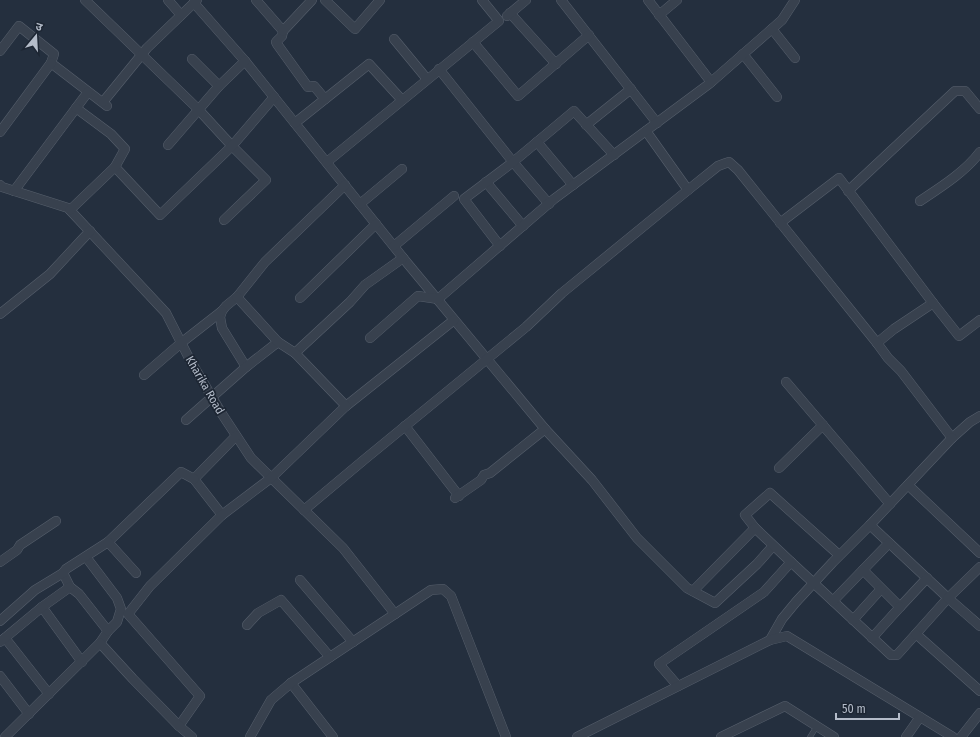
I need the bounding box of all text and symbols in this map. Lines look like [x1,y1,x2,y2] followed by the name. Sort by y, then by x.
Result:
[16,16,56,56] north arrow
[34,20,45,34] text: उ
[183,353,227,417] street label: Kharika Road
[836,695,899,721] scale bar
[842,702,866,716] text: 50 m

